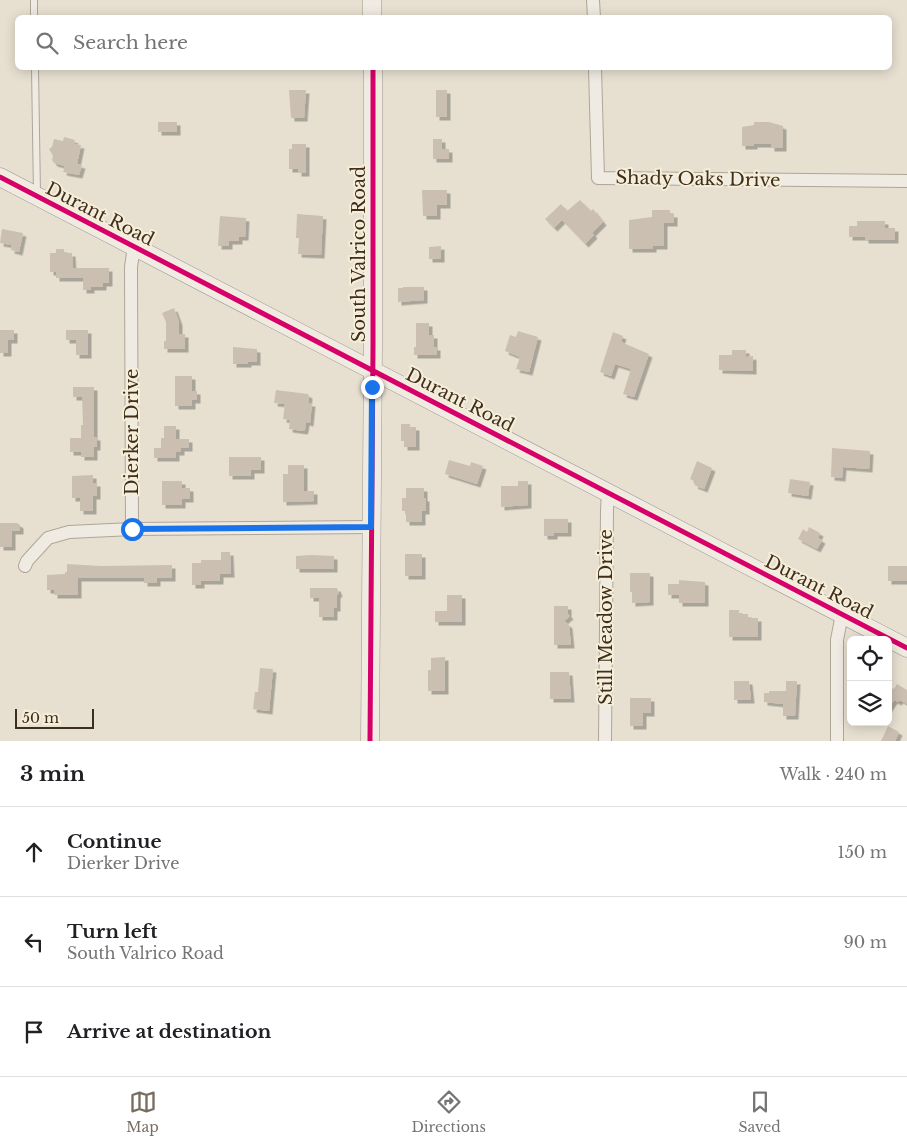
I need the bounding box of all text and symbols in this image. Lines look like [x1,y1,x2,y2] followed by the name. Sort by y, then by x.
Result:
[15,15,892,70] search box
[33,29,61,57] icon: search
[73,31,188,54] text: Search here
[348,166,370,342] street label: South Valrico Road
[615,167,781,191] street label: Shady Oaks Drive
[42,177,158,251] street label: Durant Road
[402,363,518,437] street label: Durant Road
[121,369,143,495] street label: Dierker Drive
[361,376,384,399] route end
[121,518,144,541] route start
[595,529,617,705] street label: Still Meadow Drive
[761,550,877,624] street label: Durant Road
[847,636,892,726] map controls
[847,636,892,681] button: locate
[847,681,892,726] button: layers
[15,706,94,729] scale bar
[22,709,59,727] text: 50 m
[20,761,85,787] text: 3 min
[780,764,887,784] text: Walk · 240 m
[67,830,162,853] text: Continue
[20,838,48,866] icon: ahead
[838,842,887,862] text: 150 m
[67,853,179,873] text: Dierker Drive
[67,920,158,943] text: Turn left
[20,928,48,956] icon: left
[844,932,887,952] text: 90 m
[67,943,224,963] text: South Valrico Road
[20,1018,48,1046] icon: arrive
[67,1020,271,1043] text: Arrive at destination
[126,1088,159,1136] tab: Map
[411,1088,486,1136] tab: Directions
[738,1088,781,1136] tab: Saved

